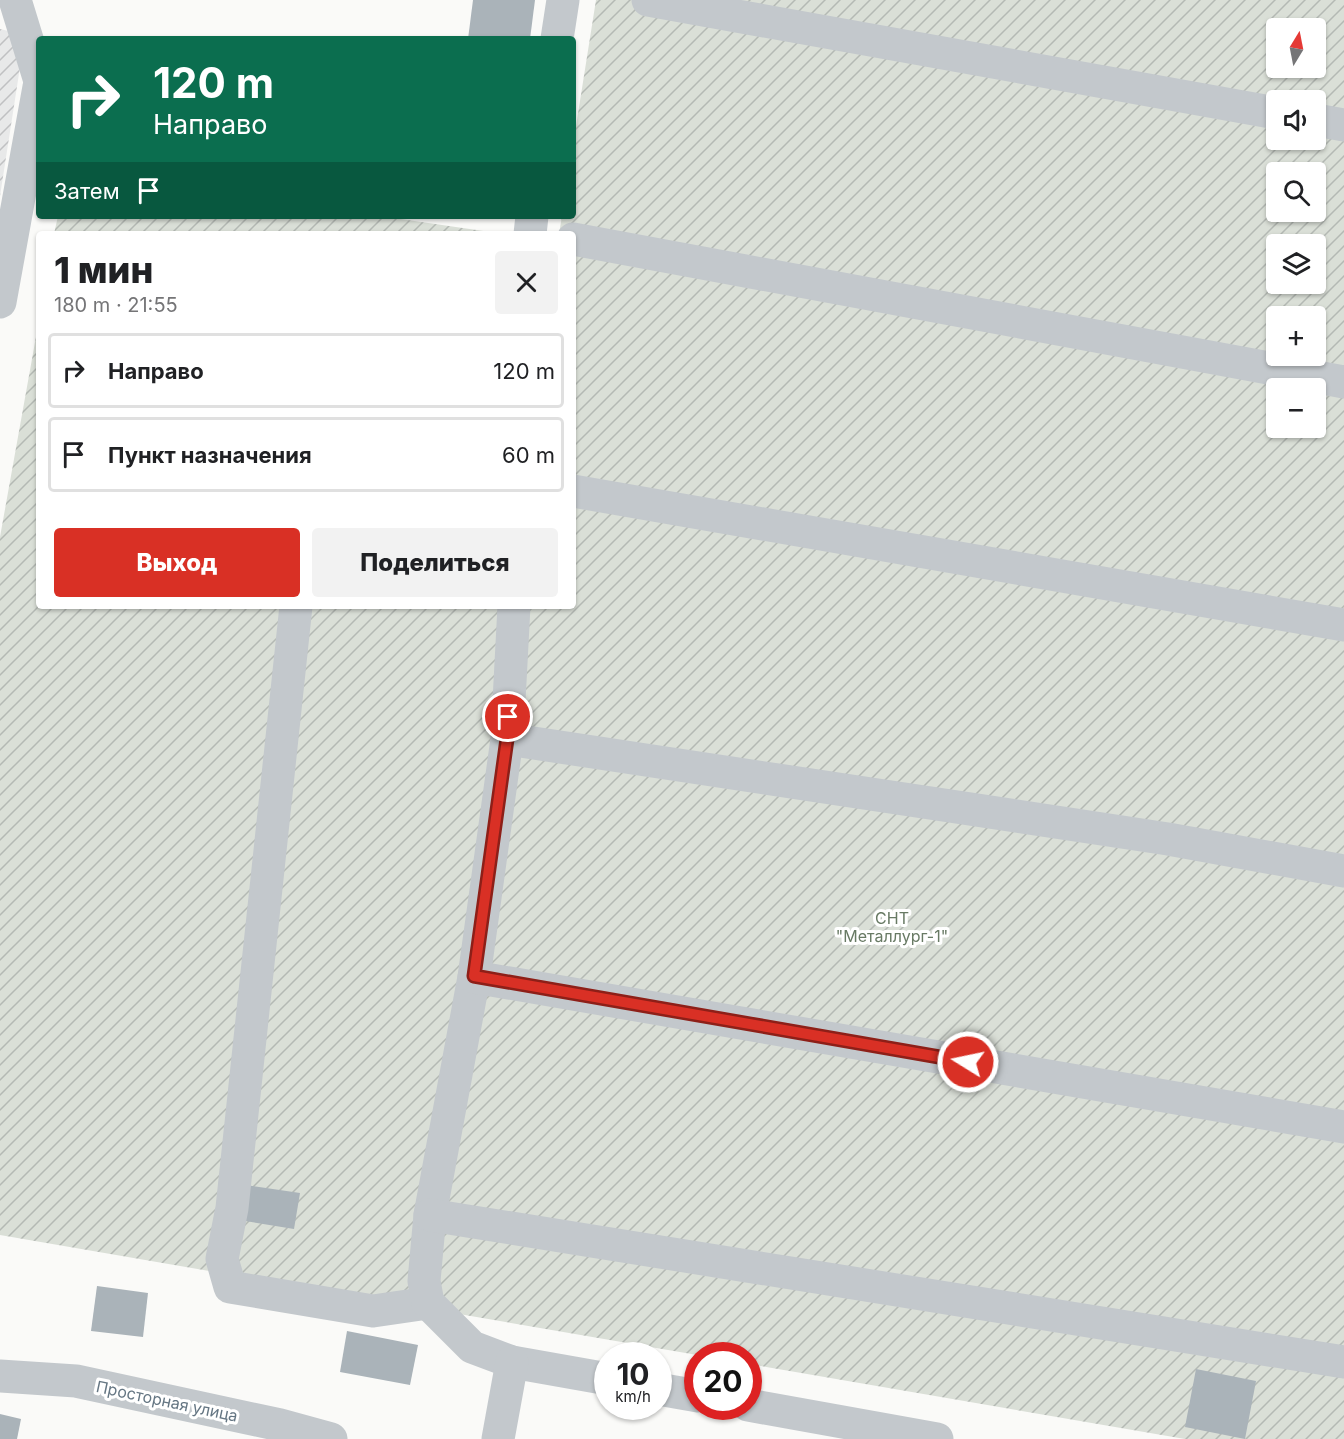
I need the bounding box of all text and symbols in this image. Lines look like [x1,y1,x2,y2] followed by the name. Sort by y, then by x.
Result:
[1266,18,1326,78] north arrow
[1266,18,1326,438] map controls
[153,57,274,108] text: 120 m
[54,60,132,138] icon: right
[1266,90,1326,150] button: sound
[153,108,268,141] text: Направо
[1266,162,1326,222] button: search
[132,174,165,207] icon: arrive
[54,178,120,204] text: Затем
[1266,234,1326,294] button: layers
[54,248,153,292] text: 1 мин
[495,251,558,314] button: close
[54,293,178,317] text: 180 m · 21:55
[1266,306,1326,366] button: +
[57,354,90,387] icon: right
[108,358,204,384] text: Направо
[493,358,555,384] text: 120 m
[1266,378,1326,438] button: −
[57,438,90,471] icon: arrive
[108,442,312,468] text: Пункт назначения
[502,442,555,468] text: 60 m
[54,528,300,597] button: Выход
[312,528,558,597] button: Поделиться
[482,691,533,742] pin
[491,700,524,733] icon: arrive
[836,908,948,946] park label: СНТ "Металлург-1"
[936,1030,1000,1094] position arrow
[684,1342,762,1420] speed limit sign: 20
[616,1356,650,1392] text: 10
[94,1376,240,1426] street label: Просторная улица
[615,1387,651,1406] text: km/h

